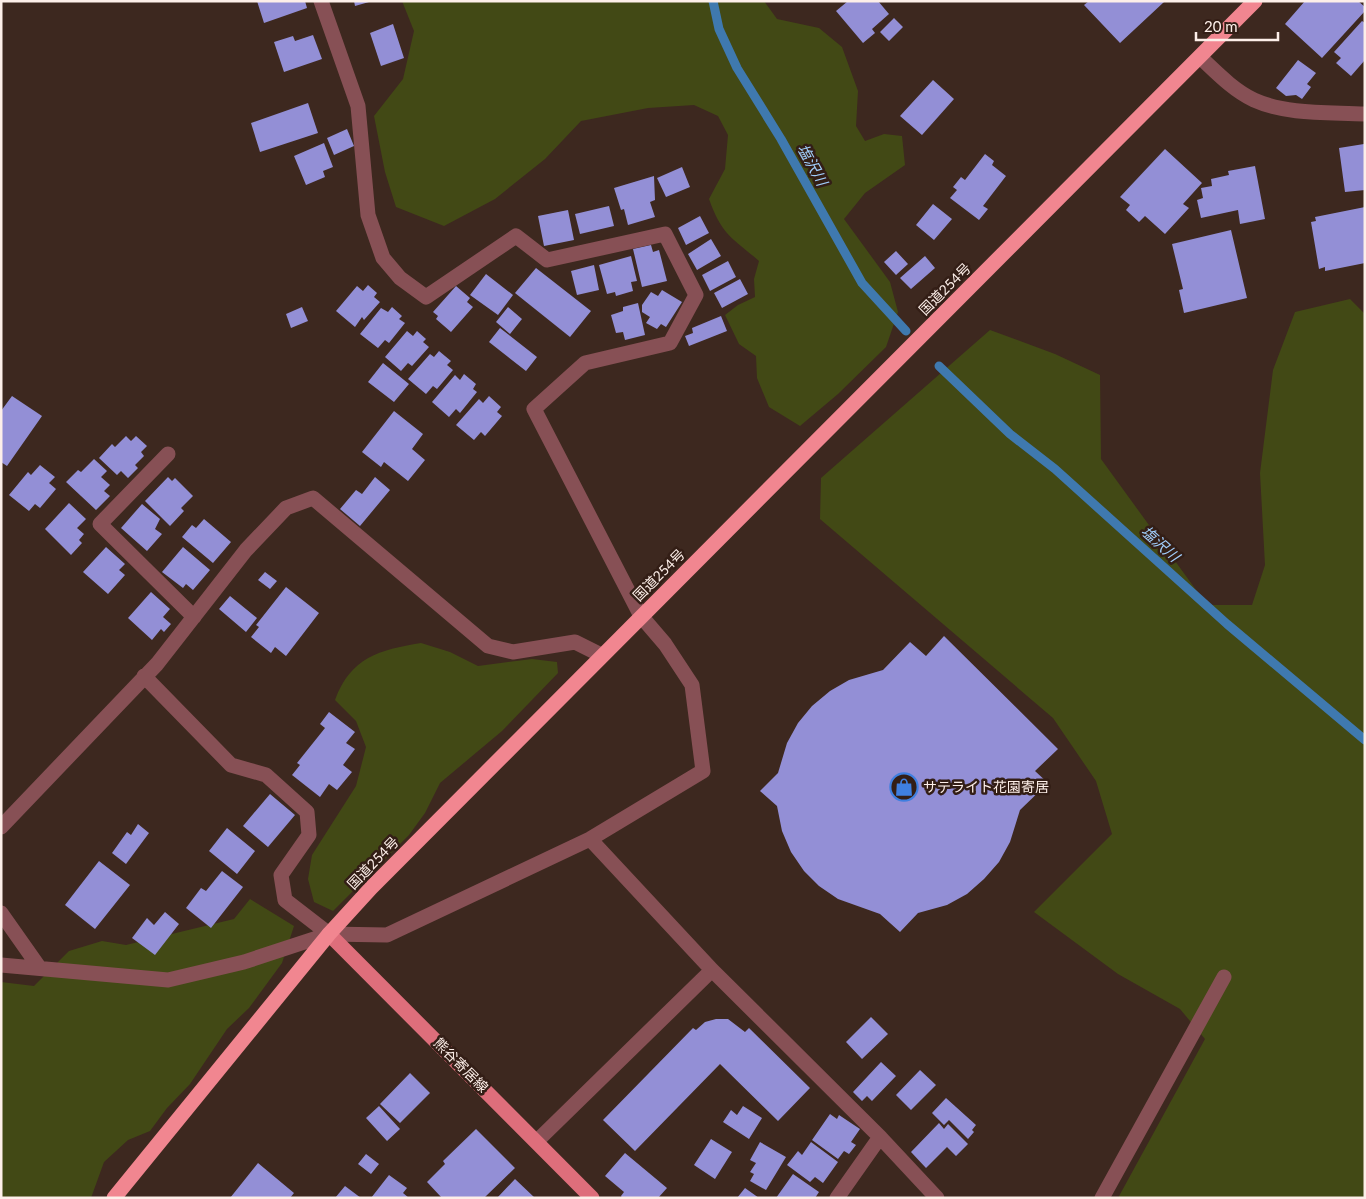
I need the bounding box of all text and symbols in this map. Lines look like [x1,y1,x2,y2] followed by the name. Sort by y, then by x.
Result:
[1196,10,1278,42] scale bar
[1204,17,1238,35] text: 20 m
[794,140,833,190] water label: 塩沢川
[915,259,974,318] street label: 国道254号
[1138,522,1185,566] water label: 塩沢川
[629,545,688,604] street label: 国道254号
[889,772,919,802] shop icon: サテライト花園寄居
[923,778,1049,795] place label: サテライト花園寄居
[343,833,402,892] street label: 国道254号
[431,1034,492,1095] street label: 熊谷寄居線

